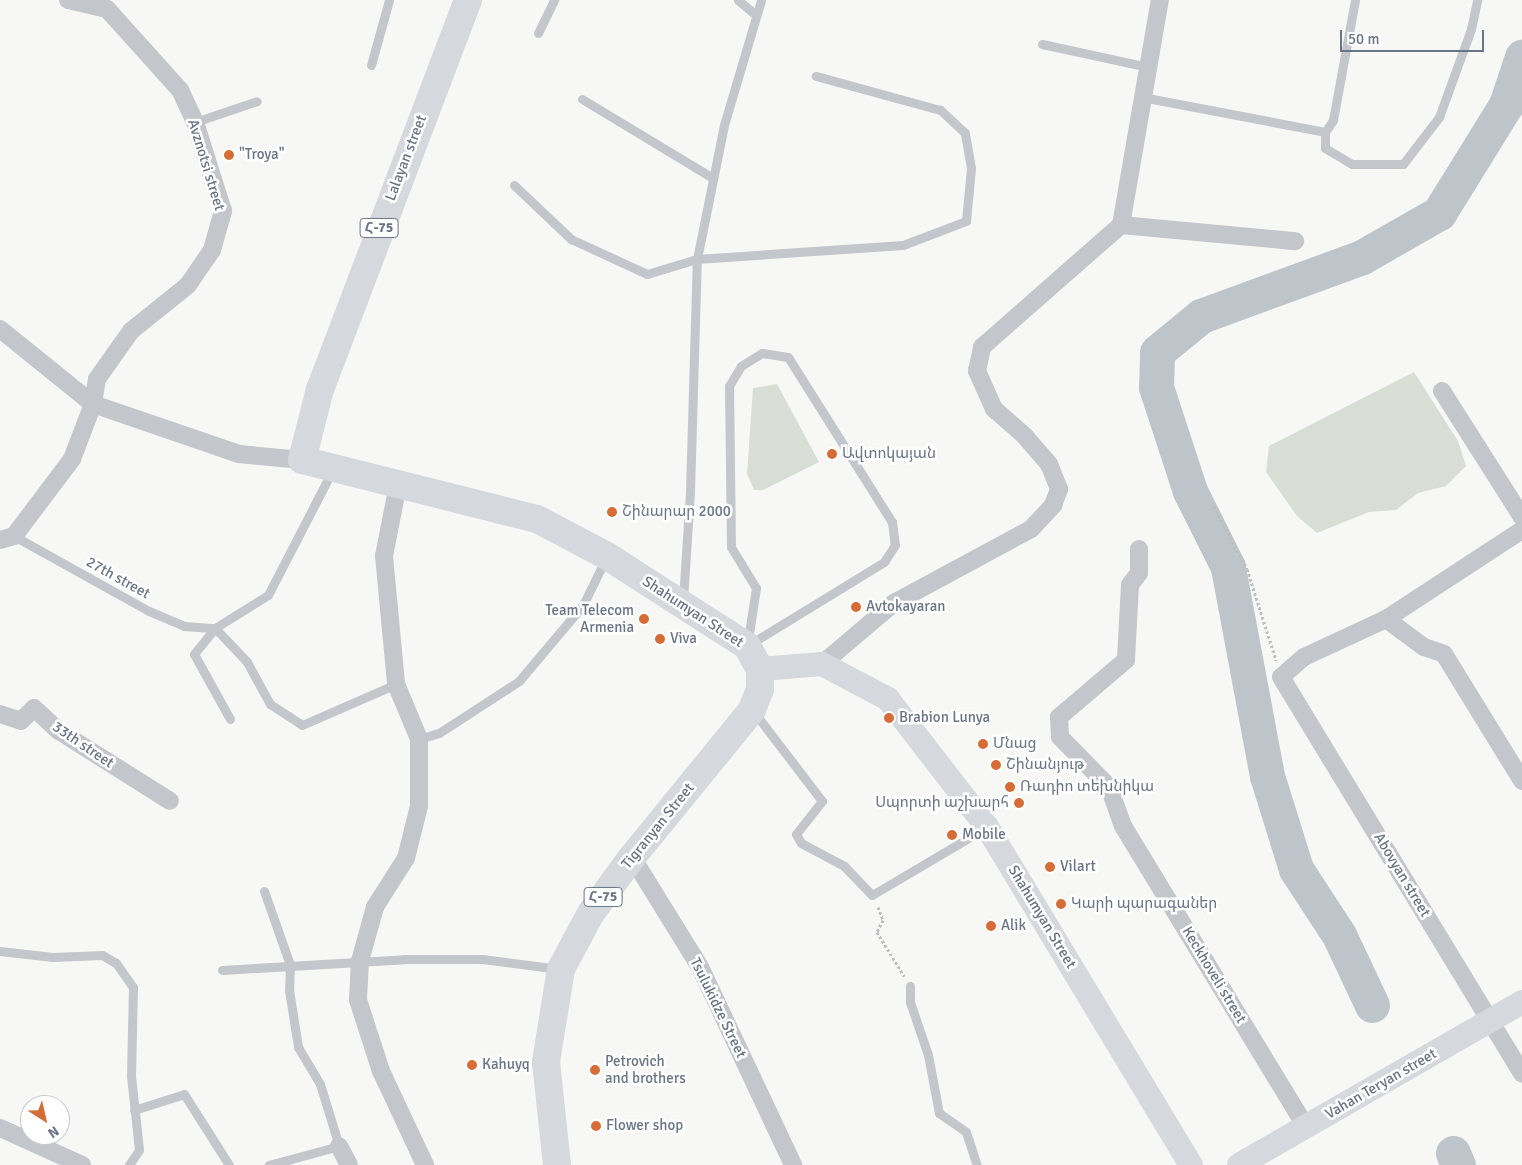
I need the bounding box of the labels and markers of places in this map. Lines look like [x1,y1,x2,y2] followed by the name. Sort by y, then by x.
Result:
[239,146,284,164] place label: "Troya"
[223,149,235,161] marker: "Troya"
[842,445,936,463] place label: Ավտոկայան
[826,448,838,460] marker: Ավտոկայան
[622,503,731,521] place label: Շինարար 2000
[606,506,618,518] marker: Շինարար 2000
[866,598,945,616] place label: Avtokayaran
[545,601,634,636] place label: Team Telecom Armenia
[850,601,862,613] marker: Avtokayaran
[638,613,650,625] marker: Team Telecom Armenia
[670,630,697,648] place label: Viva
[654,633,666,645] marker: Viva
[899,709,990,727] place label: Brabion Lunya
[883,712,895,724] marker: Brabion Lunya
[993,735,1037,753] place label: Մնաց
[977,738,989,750] marker: Մնաց
[1006,756,1084,774] place label: Շինանյութ
[990,759,1002,771] marker: Շինանյութ
[1020,778,1154,796] place label: Ռադիո տեխնիկա
[1004,781,1016,793] marker: Ռադիո տեխնիկա
[875,794,1009,812] place label: Սպորտի աշխարհ
[1013,797,1025,809] marker: Սպորտի աշխարհ
[962,826,1006,844] place label: Mobile
[946,829,958,841] marker: Mobile
[1060,858,1096,876] place label: Vilart
[1044,861,1056,873] marker: Vilart
[1071,895,1217,913] place label: Կարի պարագաներ
[1055,898,1067,910] marker: Կարի պարագաներ
[1001,917,1026,935] place label: Alik
[985,920,997,932] marker: Alik
[605,1052,686,1087] place label: Petrovich and brothers
[482,1056,530,1074] place label: Kahuyq
[466,1059,478,1071] marker: Kahuyq
[589,1064,601,1076] marker: Petrovich and brothers
[606,1117,683,1135] place label: Flower shop
[590,1120,602,1132] marker: Flower shop

